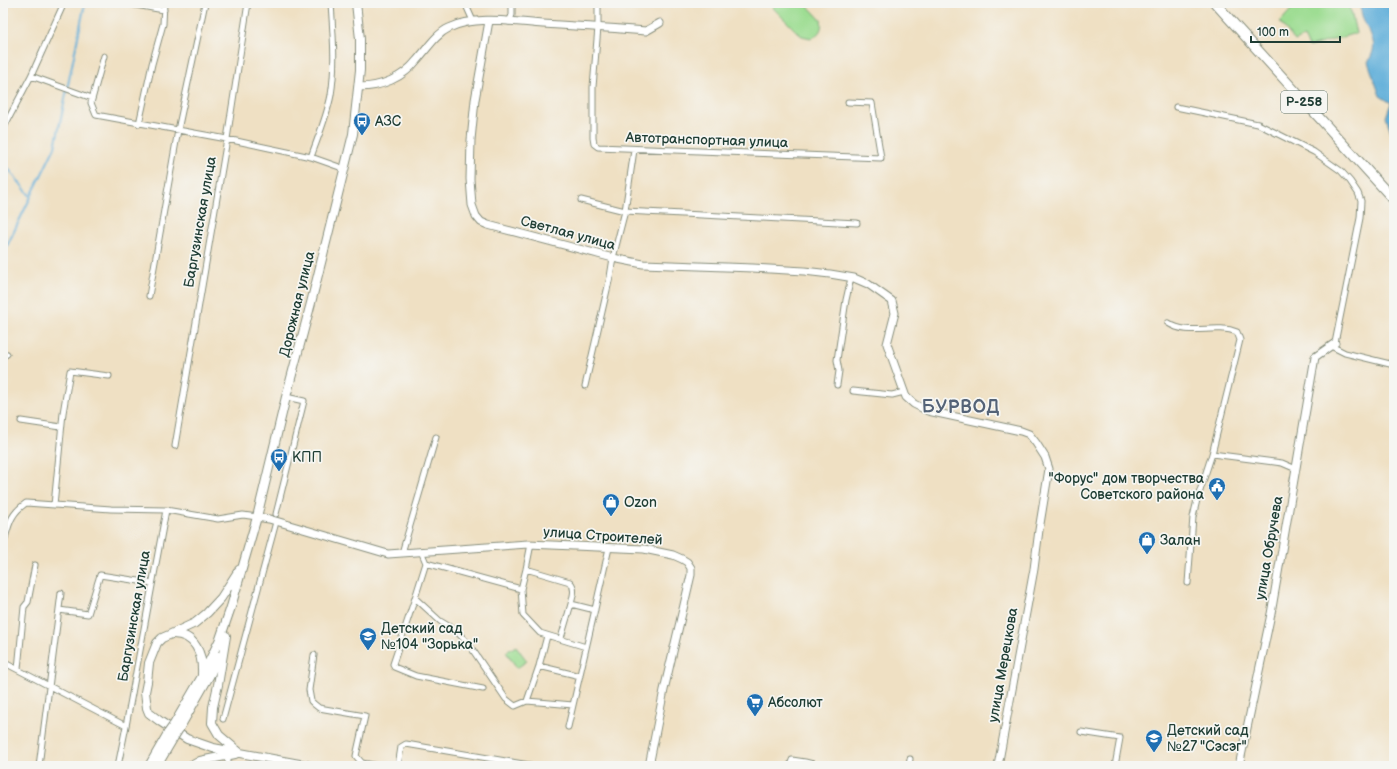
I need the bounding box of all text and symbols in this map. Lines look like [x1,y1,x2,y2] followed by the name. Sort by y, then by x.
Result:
[1251,18,1340,44] scale bar
[1257,25,1289,40] text: 100 m
[1281,91,1327,113] road number: Р-258
[352,111,372,136] bus stop icon: АЗС
[374,113,402,130] place label: АЗС
[624,129,789,151] street label: Автотранспортная улица
[180,154,220,289] street label: Баргузинская улица
[519,212,618,254] street label: Светлая улица
[276,249,319,359] street label: Дорожная улица
[922,397,1000,418] district label: БУРВОД
[269,447,289,472] bus stop icon: КПП
[292,449,322,466] place label: КПП
[1049,470,1205,503] place label: "Форус" дом творчества Советского района
[1207,476,1227,501] public building icon: "Форус" дом творчества Советского района
[601,492,621,517] shop icon: Ozon
[624,494,657,511] place label: Ozon
[1251,494,1287,601] street label: улица Обручева
[543,523,663,549] street label: улица Строителей
[1137,530,1157,555] shop icon: Залан
[1160,532,1201,549] place label: Залан
[114,548,154,683] street label: Баргузинская улица
[985,606,1022,724] street label: улица Мерецкова
[381,620,478,653] place label: Детский сад №104 "Зорька"
[358,626,378,651] school or university icon: Детский сад №104 "Зорька"
[745,692,765,717] supermarket icon: Абсолют
[767,694,823,711] place label: Абсолют
[1167,722,1249,755] place label: Детский сад №27 "Сэсэг"
[1144,728,1164,753] school or university icon: Детский сад №27 "Сэсэг"

